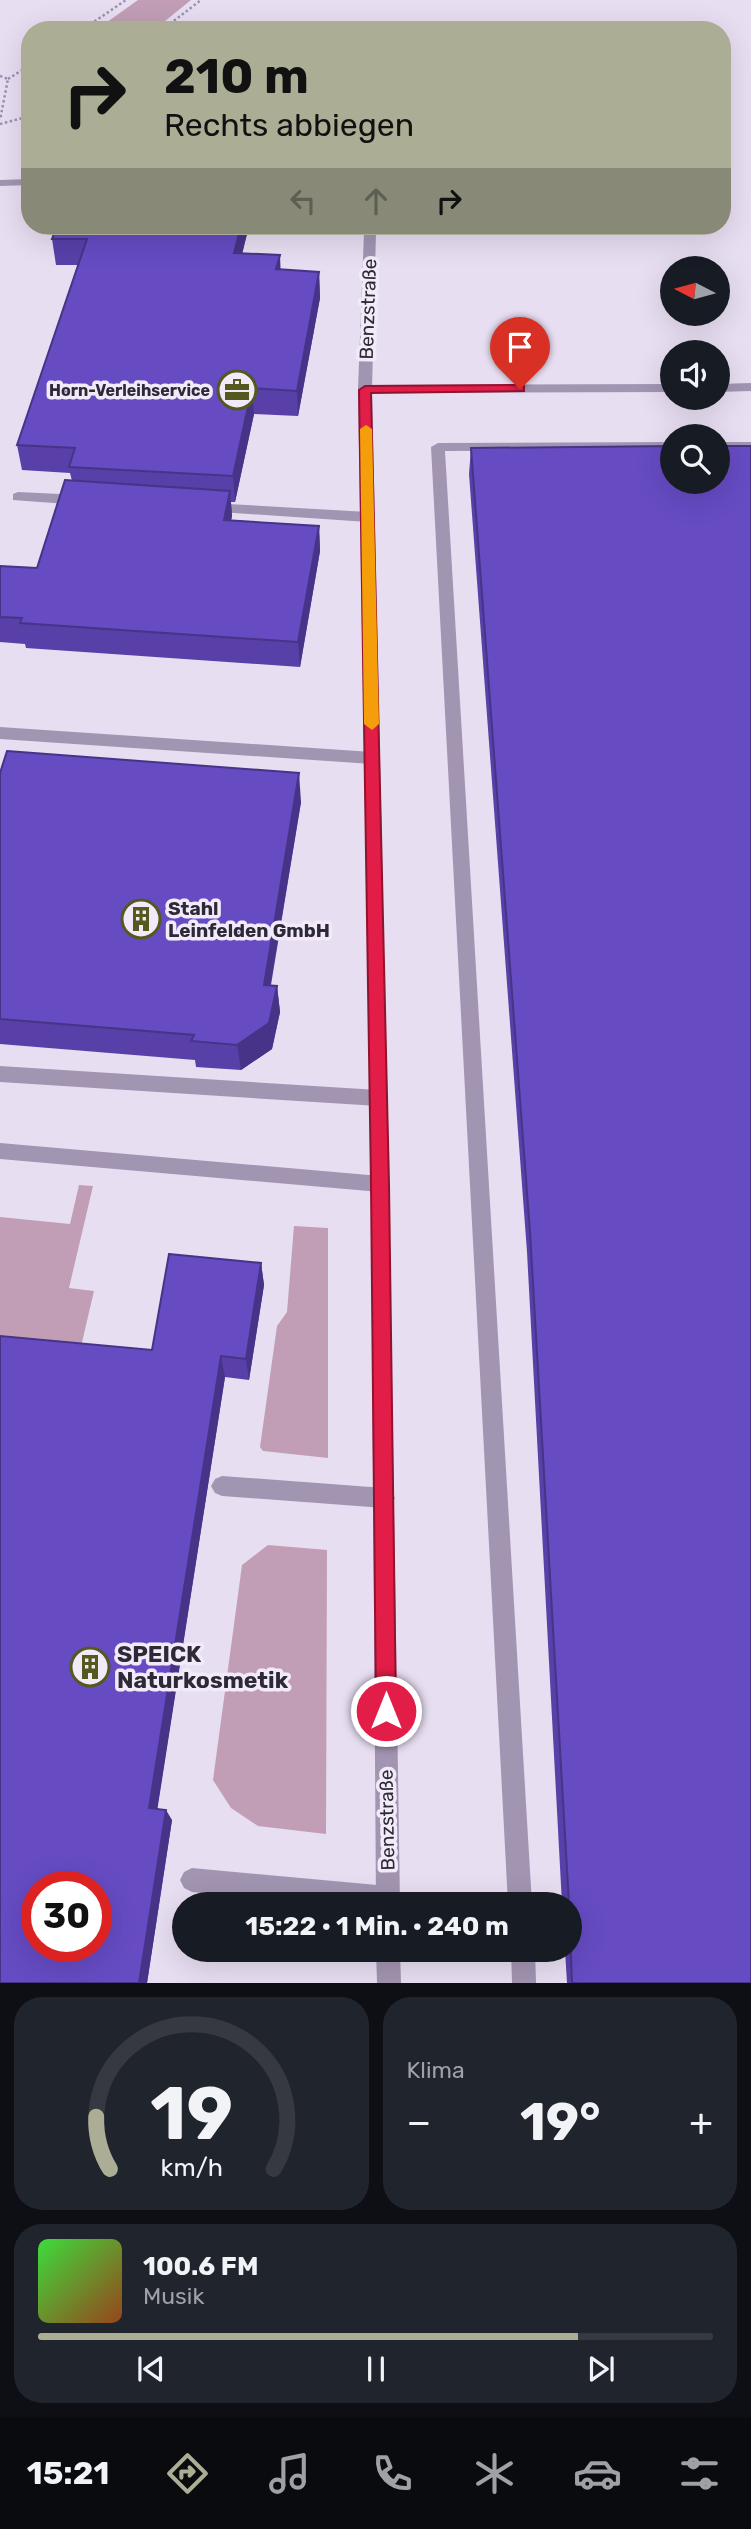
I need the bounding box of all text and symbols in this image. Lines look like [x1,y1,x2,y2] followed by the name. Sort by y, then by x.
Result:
[164,47,309,105] text: 210 m
[49,49,140,140] icon: right
[164,106,414,144] text: Rechts abbiegen
[284,182,322,220] icon: left
[357,182,395,220] icon: ahead
[430,182,468,220] icon: right
[660,256,730,326] north arrow
[660,256,730,494] map controls
[355,258,381,360] street label: Benzstraße
[490,317,550,389] pin
[501,328,539,366] icon: arrive
[660,340,730,410] button: sound
[216,369,258,411] office icon: Horn-Verleihservice
[49,381,210,400] place label: Horn-Verleihservice
[660,424,730,494] button: search
[168,897,330,942] place label: Stahl Leinfelden GmbH
[120,898,162,940] building icon: Stahl Leinfelden GmbH
[117,1640,289,1694] place label: SPEICK Naturkosmetik
[69,1646,111,1688] building icon: SPEICK Naturkosmetik
[349,1674,423,1748] position arrow
[375,1769,399,1871] street label: Benzstraße
[21,1871,112,1962] speed limit sign: 30
[245,1911,509,1942] text: 15:22 · 1 Min. · 240 m
[407,2056,465,2084] text: Klima
[150,2072,233,2158] text: 19
[520,2091,601,2153] text: 19°
[407,2099,431,2145] text: −
[689,2099,713,2145] text: +
[160,2153,222,2182] text: km/h
[143,2251,258,2282] text: 100.6 FM
[143,2282,204,2310] text: Musik
[132,2350,170,2388] icon: previous
[357,2350,395,2388] icon: pause
[582,2350,620,2388] icon: next
[163,2449,212,2498] icon: directions
[265,2449,314,2498] icon: music
[368,2449,417,2498] icon: phone
[470,2449,519,2498] icon: climate
[573,2449,622,2498] icon: car
[675,2449,724,2498] icon: filters
[27,2454,109,2492] text: 15:21

